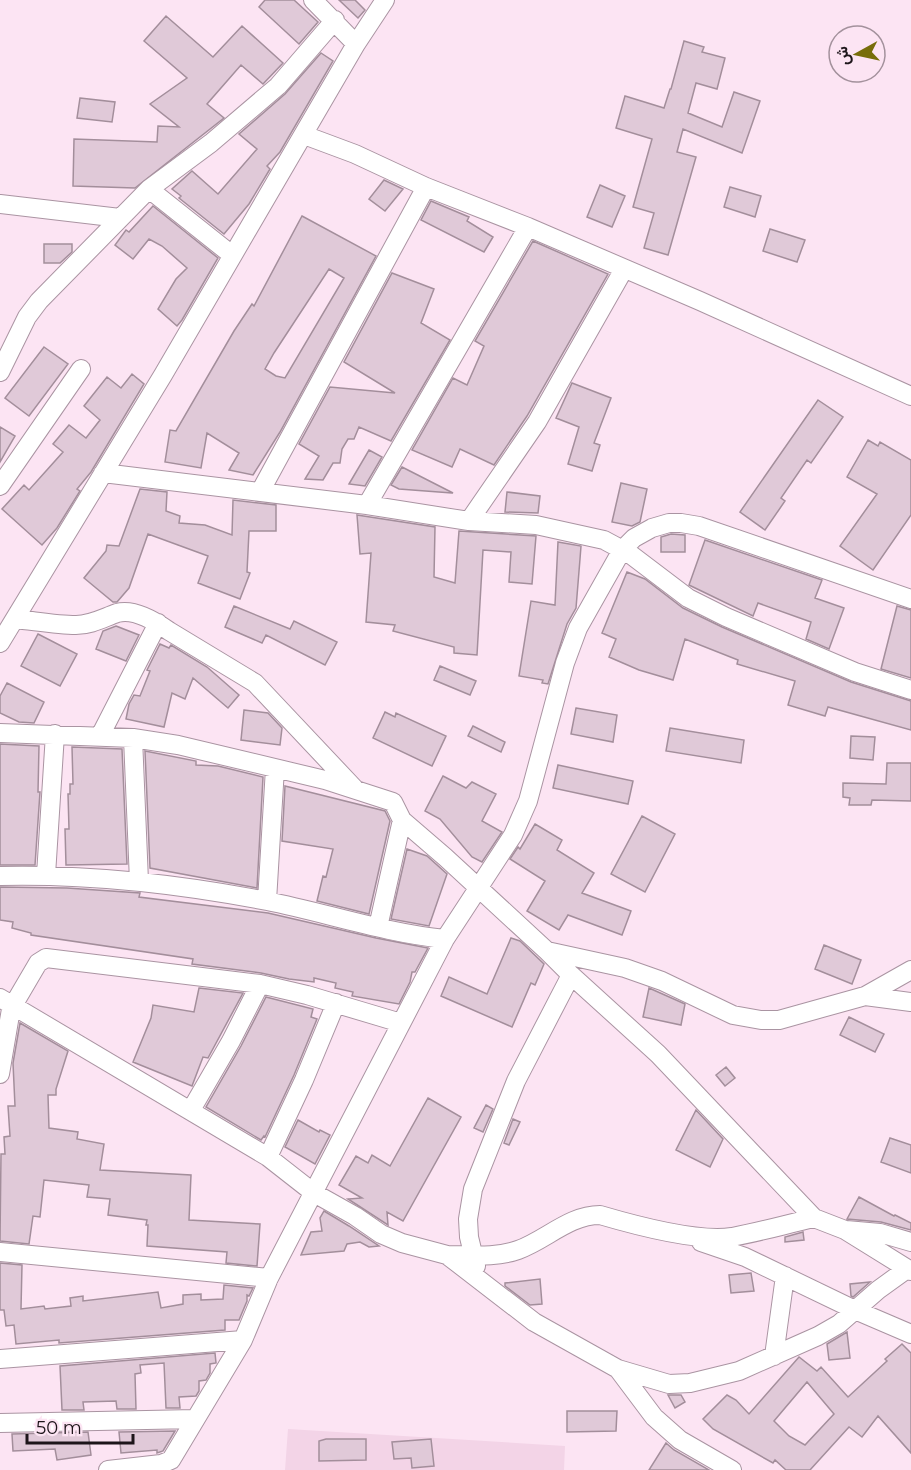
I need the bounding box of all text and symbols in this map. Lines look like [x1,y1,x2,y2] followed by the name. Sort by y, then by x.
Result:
[827,24,887,84] north arrow
[832,45,853,67] text: ش
[27,1407,134,1445] scale bar
[36,1417,82,1439] text: 50 m

